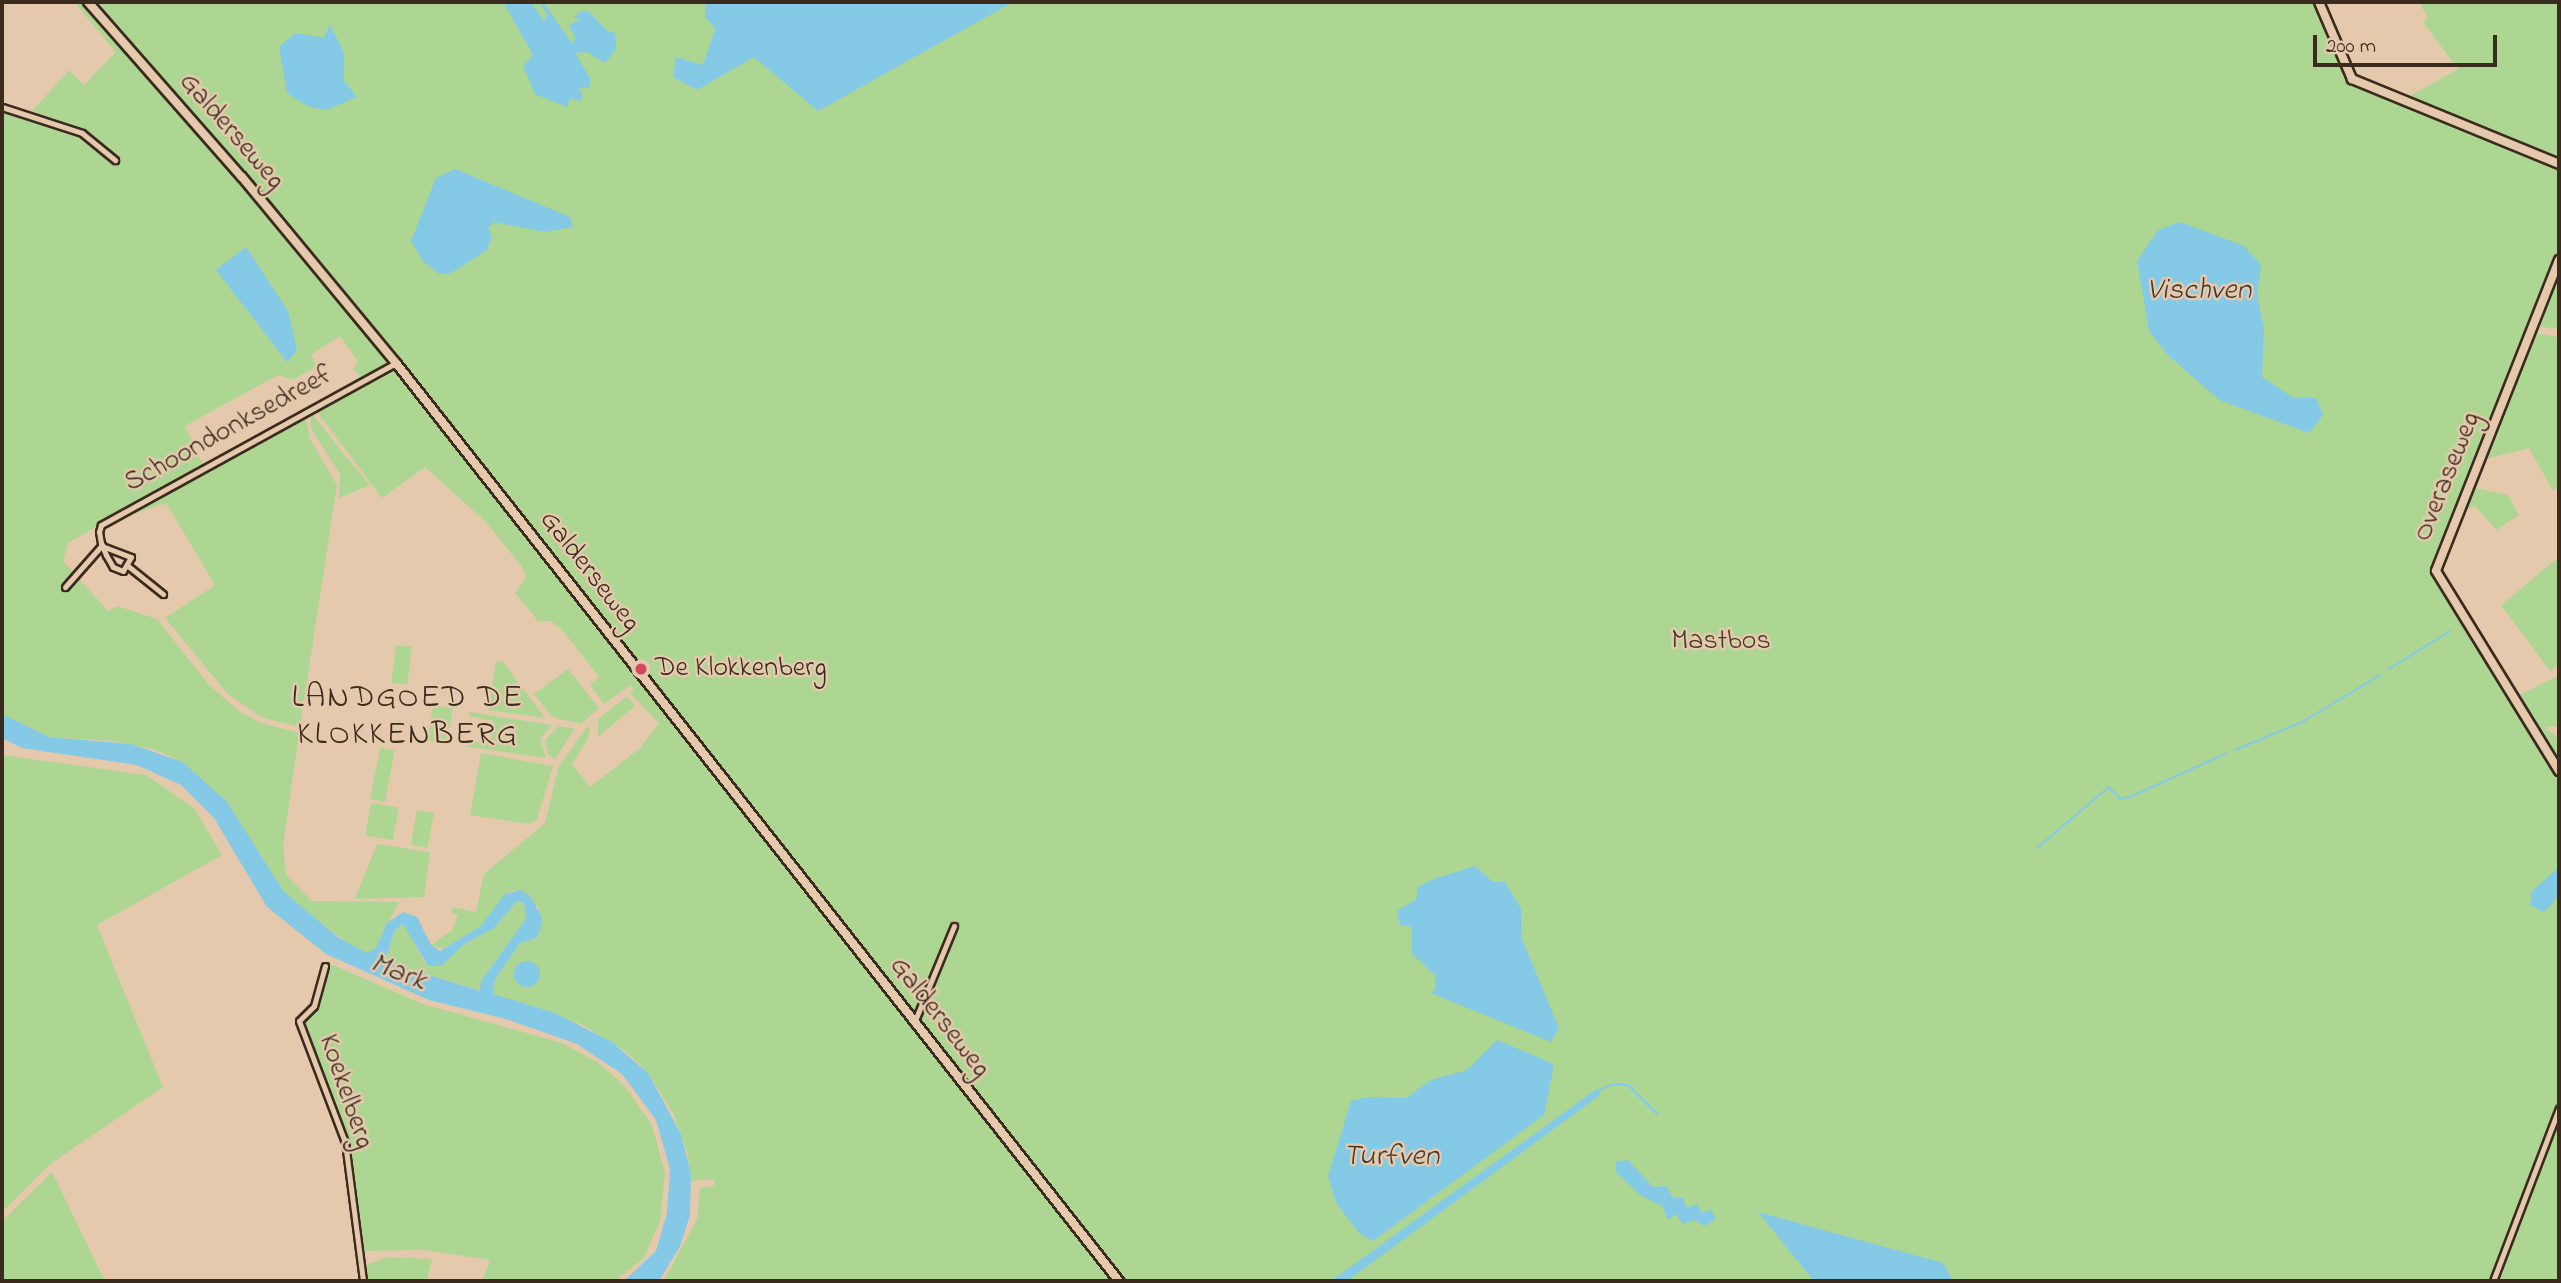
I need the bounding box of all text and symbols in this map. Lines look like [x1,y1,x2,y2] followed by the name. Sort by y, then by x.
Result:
[2316,21,2500,65] scale bar
[2326,32,2376,62] text: 200 m
[171,66,291,198] street label: Galderseweg
[2147,273,2251,309] water label: Vischven
[119,359,339,501] street label: Schoondonksedreef
[2407,407,2489,547] street label: Overaseweg
[531,505,647,639] street label: Galderseweg
[1671,625,1771,659] park label: Mastbos
[655,652,827,686] place label: De Klokkenberg
[633,661,649,677] marker: De Klokkenberg
[293,681,523,756] district label: LANDGOED DE KLOKKENBERG
[365,946,431,1000] water label: Mark
[881,951,997,1085] street label: Galderseweg
[310,1030,380,1154] street label: Koekelberg
[1343,1139,1439,1175] water label: Turfven

